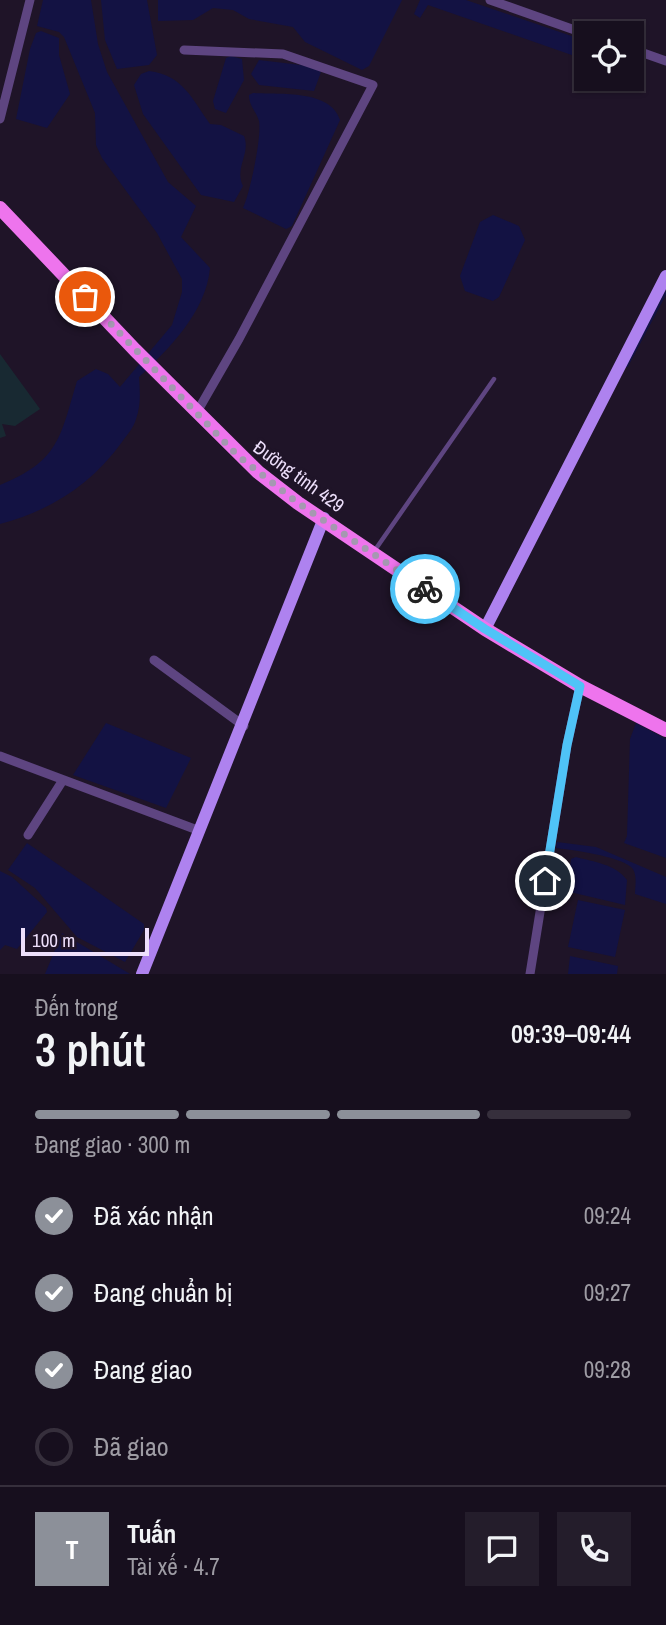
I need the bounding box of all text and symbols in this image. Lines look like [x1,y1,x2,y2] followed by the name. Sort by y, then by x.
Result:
[574,21,644,91] map controls
[574,21,644,91] button: locate
[55,267,115,327] pin
[66,278,104,316] icon: bag
[248,434,350,518] street label: Đường tỉnh 429
[390,554,460,624] courier
[406,570,444,608] icon: bike
[515,851,575,911] pin
[526,862,564,900] icon: home
[21,925,149,957] scale bar
[32,927,75,953] text: 100 m
[35,992,118,1023] text: Đến trong
[511,1016,631,1051] text: 09:39–09:44
[35,1018,145,1080] text: 3 phút
[35,1129,190,1160] text: Đang giao · 300 m
[35,1197,73,1235] icon: check
[94,1198,214,1233] text: Đã xác nhận
[584,1200,631,1231] text: 09:24
[35,1274,73,1312] icon: check
[94,1275,233,1310] text: Đang chuẩn bị
[584,1277,631,1308] text: 09:27
[35,1351,73,1389] icon: check
[94,1352,192,1387] text: Đang giao
[584,1354,631,1385] text: 09:28
[94,1429,169,1464] text: Đã giao
[465,1512,539,1586] button: chat
[557,1512,631,1586] button: phone
[127,1516,176,1551] text: Tuấn
[65,1532,79,1567] text: T
[127,1551,220,1582] text: Tài xế · 4.7

